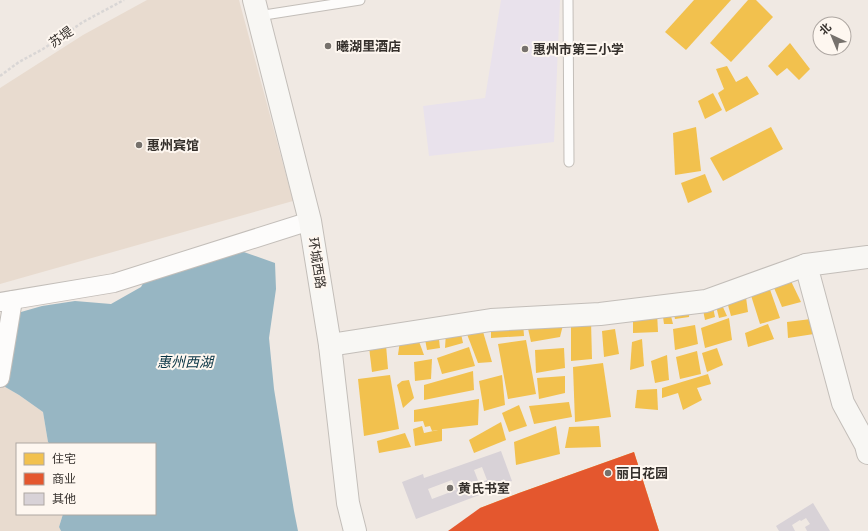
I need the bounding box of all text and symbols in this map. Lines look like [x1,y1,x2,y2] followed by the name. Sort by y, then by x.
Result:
[812,16,852,56] north arrow
[817,21,833,37] text: 北
[46,23,76,51] street label: 苏堤
[336,39,401,54] place label: 曦湖里酒店
[323,41,333,51] marker: 曦湖里酒店
[533,42,624,57] place label: 惠州市第三小学
[520,44,530,54] marker: 惠州市第三小学
[147,138,199,153] place label: 惠州宾馆
[134,140,144,150] marker: 惠州宾馆
[306,236,328,290] street label: 环城西路
[157,355,215,370] water label: 惠州西湖
[16,443,156,515] legend
[52,452,76,466] text: 住宅
[616,466,668,481] place label: 丽日花园
[603,468,613,478] marker: 丽日花园
[52,472,76,486] text: 商业
[458,481,510,496] place label: 黄氏书室
[445,483,455,493] marker: 黄氏书室
[52,492,76,506] text: 其他

